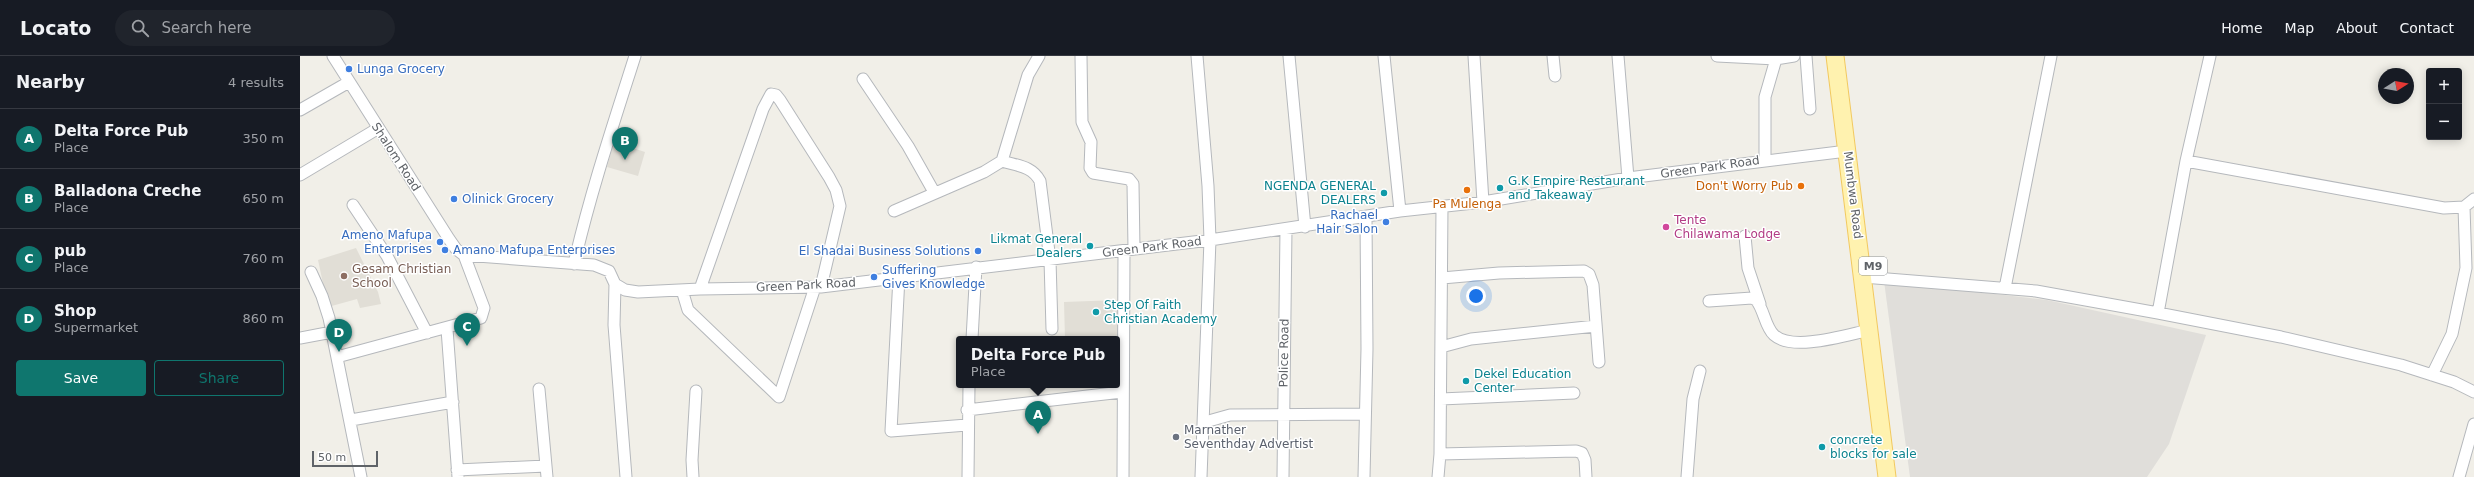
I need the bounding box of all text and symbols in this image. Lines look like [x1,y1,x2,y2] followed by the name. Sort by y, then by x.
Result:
[115,10,395,46] search box
[20,17,91,39] text: Locato
[129,17,151,39] icon: search
[161,19,252,37] text: Search here
[2221,20,2263,36] text: Home
[2285,20,2314,36] text: Map
[2336,20,2378,36] text: About
[2400,20,2454,36] text: Contact
[357,62,445,76] place label: Lunga Grocery
[344,64,354,74] marker: Lunga Grocery
[2378,68,2414,104] north arrow
[2426,68,2462,140] map controls
[2426,68,2462,104] button: +
[16,72,85,92] text: Nearby
[228,75,284,90] text: 4 results
[2426,104,2462,140] button: −
[369,120,423,194] street label: Shalom Road
[54,122,188,140] text: Delta Force Pub
[612,127,638,160] pin: B
[24,131,34,146] text: A
[242,131,284,146] text: 350 m
[54,140,89,155] text: Place
[1841,150,1865,240] street label: Mumbwa Road
[1660,153,1760,181] street label: Green Park Road
[1508,174,1645,202] place label: G.K Empire Restaurant and Takeaway
[1264,179,1376,207] place label: NGENDA GENERAL DEALERS
[1696,179,1793,193] place label: Don't Worry Pub
[1796,181,1806,191] marker: Don't Worry Pub
[54,182,201,200] text: Balladona Creche
[1495,183,1505,193] marker: G.K Empire Restaurant and Takeaway
[1462,185,1472,195] marker: Pa Mulenga
[1379,188,1389,198] marker: NGENDA GENERAL DEALERS
[24,191,34,206] text: B
[242,191,284,206] text: 650 m
[462,192,554,206] place label: Olinick Grocery
[449,194,459,204] marker: Olinick Grocery
[1432,197,1502,211] place label: Pa Mulenga
[54,200,89,215] text: Place
[1316,208,1378,236] place label: Rachael Hair Salon
[1673,213,1780,241] place label: Tente Chilawama Lodge
[1381,217,1391,227] marker: Rachael Hair Salon
[1661,222,1671,232] marker: Tente Chilawama Lodge
[341,228,432,256] place label: Ameno Mafupa Enterprises
[990,232,1082,260] place label: Likmat General Dealers
[1102,234,1202,260] street label: Green Park Road
[435,237,445,247] marker: Ameno Mafupa Enterprises
[1085,241,1095,251] marker: Likmat General Dealers
[54,242,86,260] text: pub
[453,243,615,257] place label: Amano Mafupa Enterprises
[799,244,970,258] place label: El Shadai Business Solutions
[440,245,450,255] marker: Amano Mafupa Enterprises
[973,246,983,256] marker: El Shadai Business Solutions
[24,251,34,266] text: C
[242,251,284,266] text: 760 m
[1859,257,1887,275] road number: M9
[54,260,89,275] text: Place
[352,262,451,290] place label: Gesam Christian School
[882,263,985,291] place label: Suffering Gives Knowledge
[339,271,349,281] marker: Gesam Christian School
[869,272,879,282] marker: Suffering Gives Knowledge
[756,275,856,295] street label: Green Park Road
[1466,286,1486,306] your location
[1104,298,1217,326] place label: Step Of Faith Christian Academy
[54,302,97,320] text: Shop
[1091,307,1101,317] marker: Step Of Faith Christian Academy
[24,311,34,326] text: D
[242,311,284,326] text: 860 m
[454,313,480,346] pin: C
[326,319,352,352] pin: D
[1276,319,1292,387] street label: Police Road
[54,320,138,335] text: Supermarket
[956,336,1120,388] popup
[971,346,1105,364] text: Delta Force Pub
[16,360,146,396] button: Save
[154,360,284,396] button: Share
[971,364,1005,379] text: Place
[1474,367,1571,395] place label: Dekel Education Center
[1461,376,1471,386] marker: Dekel Education Center
[1025,401,1051,434] pin: A
[1184,423,1314,451] place label: Marnather Seventhday Advertist
[1171,432,1181,442] marker: Marnather Seventhday Advertist
[1830,433,1917,461] place label: concrete blocks for sale
[1817,442,1827,452] marker: concrete blocks for sale
[312,449,378,468] scale bar
[318,451,346,464] text: 50 m

